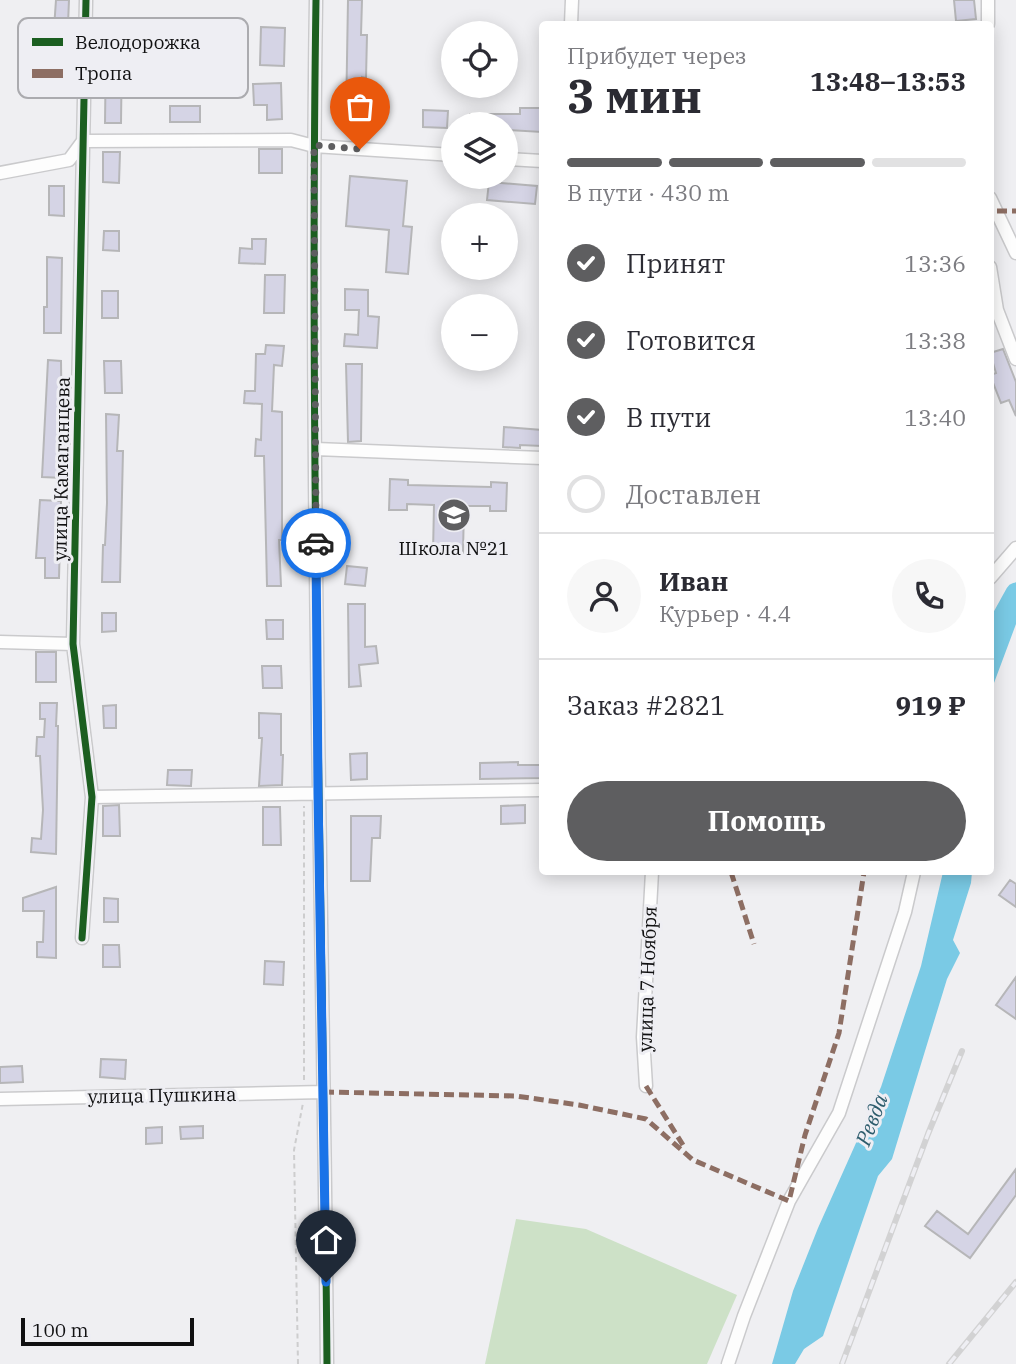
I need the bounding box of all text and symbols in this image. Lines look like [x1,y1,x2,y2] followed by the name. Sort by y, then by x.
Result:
[18,18,248,98] legend
[441,21,518,371] map controls
[441,21,518,98] button: locate
[75,30,201,54] text: Велодорожка
[567,40,747,70] text: Прибудет через
[75,61,132,85] text: Тропа
[810,64,966,98] text: 13:48–13:53
[567,66,702,126] text: 3 мин
[330,77,390,149] pin
[341,88,379,126] icon: bag
[441,112,518,189] button: layers
[567,177,729,207] text: В пути · 430 m
[441,203,518,280] button: +
[567,244,605,282] icon: check
[626,246,725,280] text: Принят
[904,248,966,278] text: 13:36
[441,294,518,371] button: −
[567,321,605,359] icon: check
[626,323,756,357] text: Готовится
[904,325,966,355] text: 13:38
[47,377,75,561] street label: улица Камаганцева
[567,398,605,436] icon: check
[626,400,711,434] text: В пути
[904,402,966,432] text: 13:40
[626,477,761,511] text: Доставлен
[435,496,473,534] school or university icon: Школа №21
[281,508,351,578] courier
[297,524,335,562] icon: car
[399,536,510,560] place label: Школа №21
[567,559,641,633] button: person
[892,559,966,633] button: phone
[659,564,728,598] text: Иван
[659,598,791,628] text: Курьер · 4.4
[567,688,726,722] text: Заказ #2821
[895,688,966,722] text: 919 ₽
[567,781,966,861] button: Помощь
[632,906,662,1052] street label: улица 7 Ноября
[87,1082,237,1108] street label: улица Пушкина
[848,1089,894,1150] water label: Ревда
[296,1210,356,1282] pin
[307,1221,345,1259] icon: home
[21,1315,194,1347] scale bar
[32,1318,89,1342] text: 100 m

